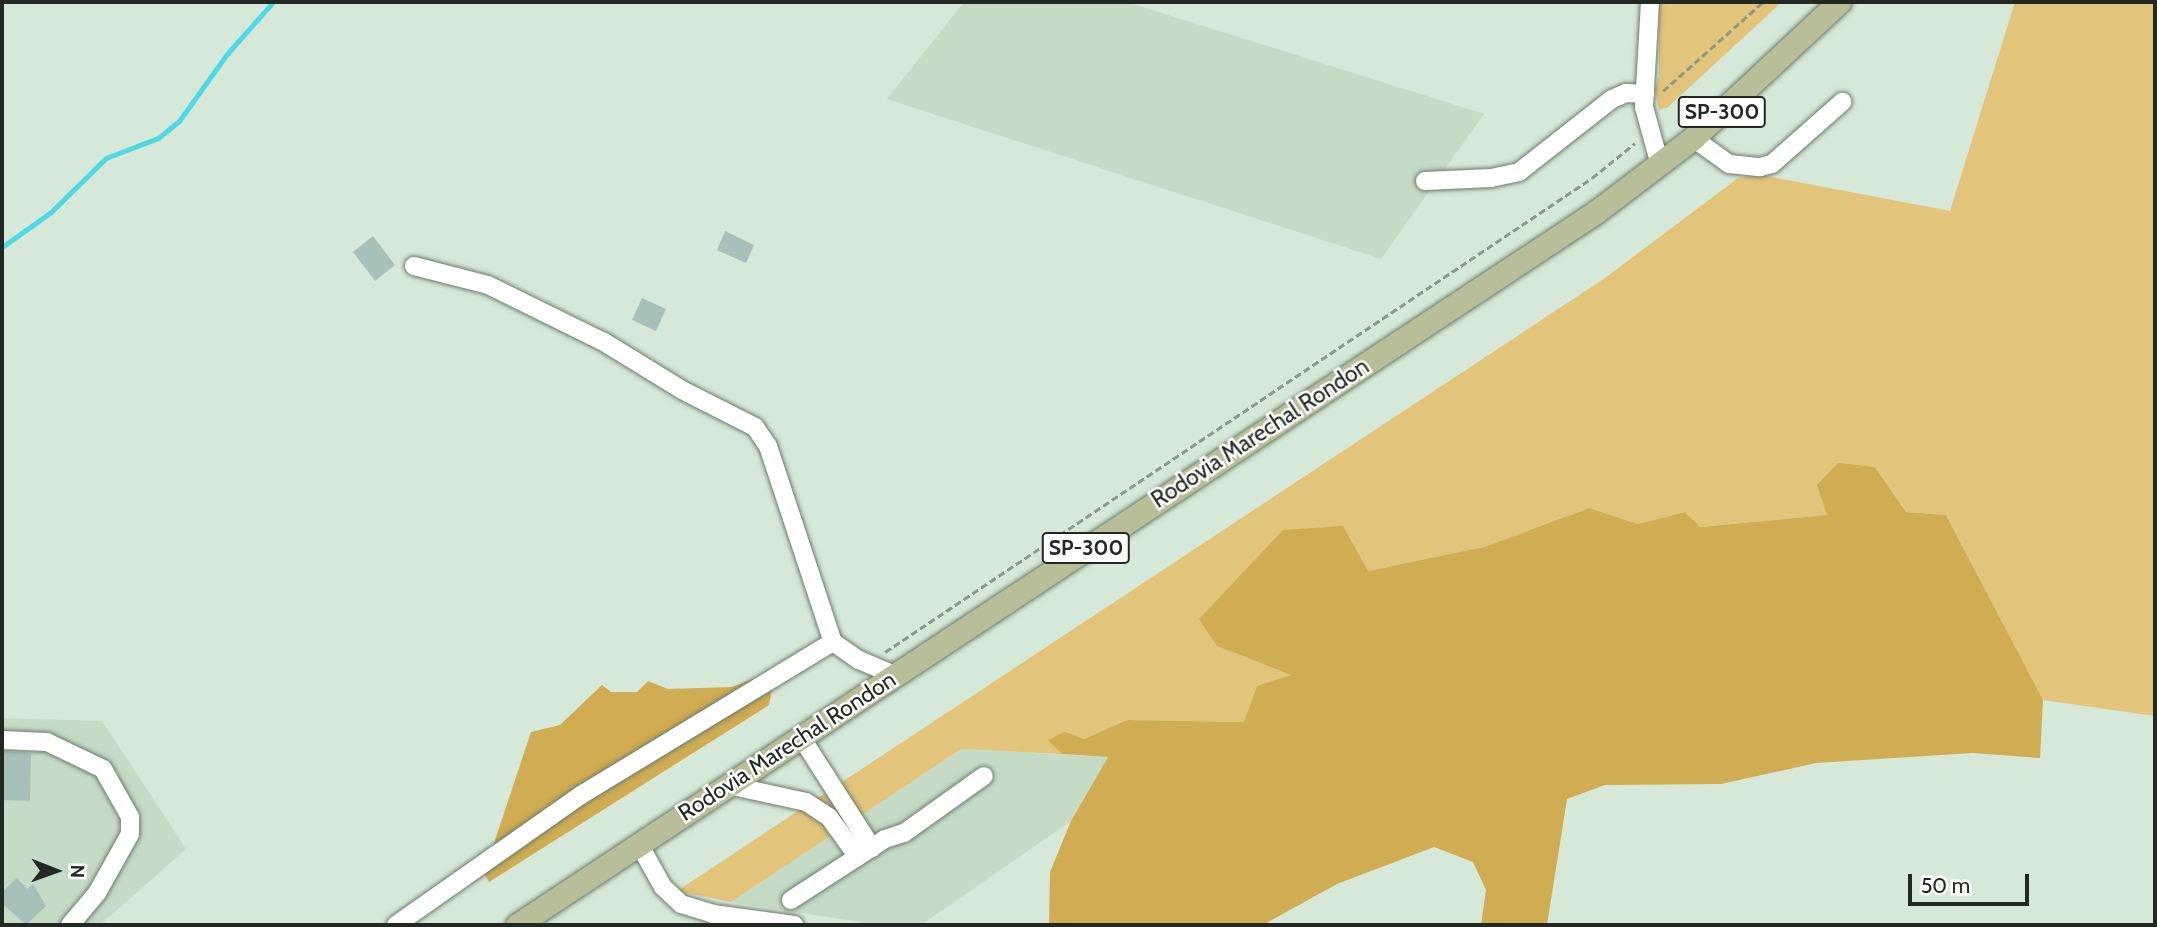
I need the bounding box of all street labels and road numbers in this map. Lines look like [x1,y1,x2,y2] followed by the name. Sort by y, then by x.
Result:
[1676,94,1768,130] road number: SP-300
[1146,352,1374,514] street label: Rodovia Marechal Rondon
[1040,530,1132,566] road number: SP-300
[673,665,901,827] street label: Rodovia Marechal Rondon

